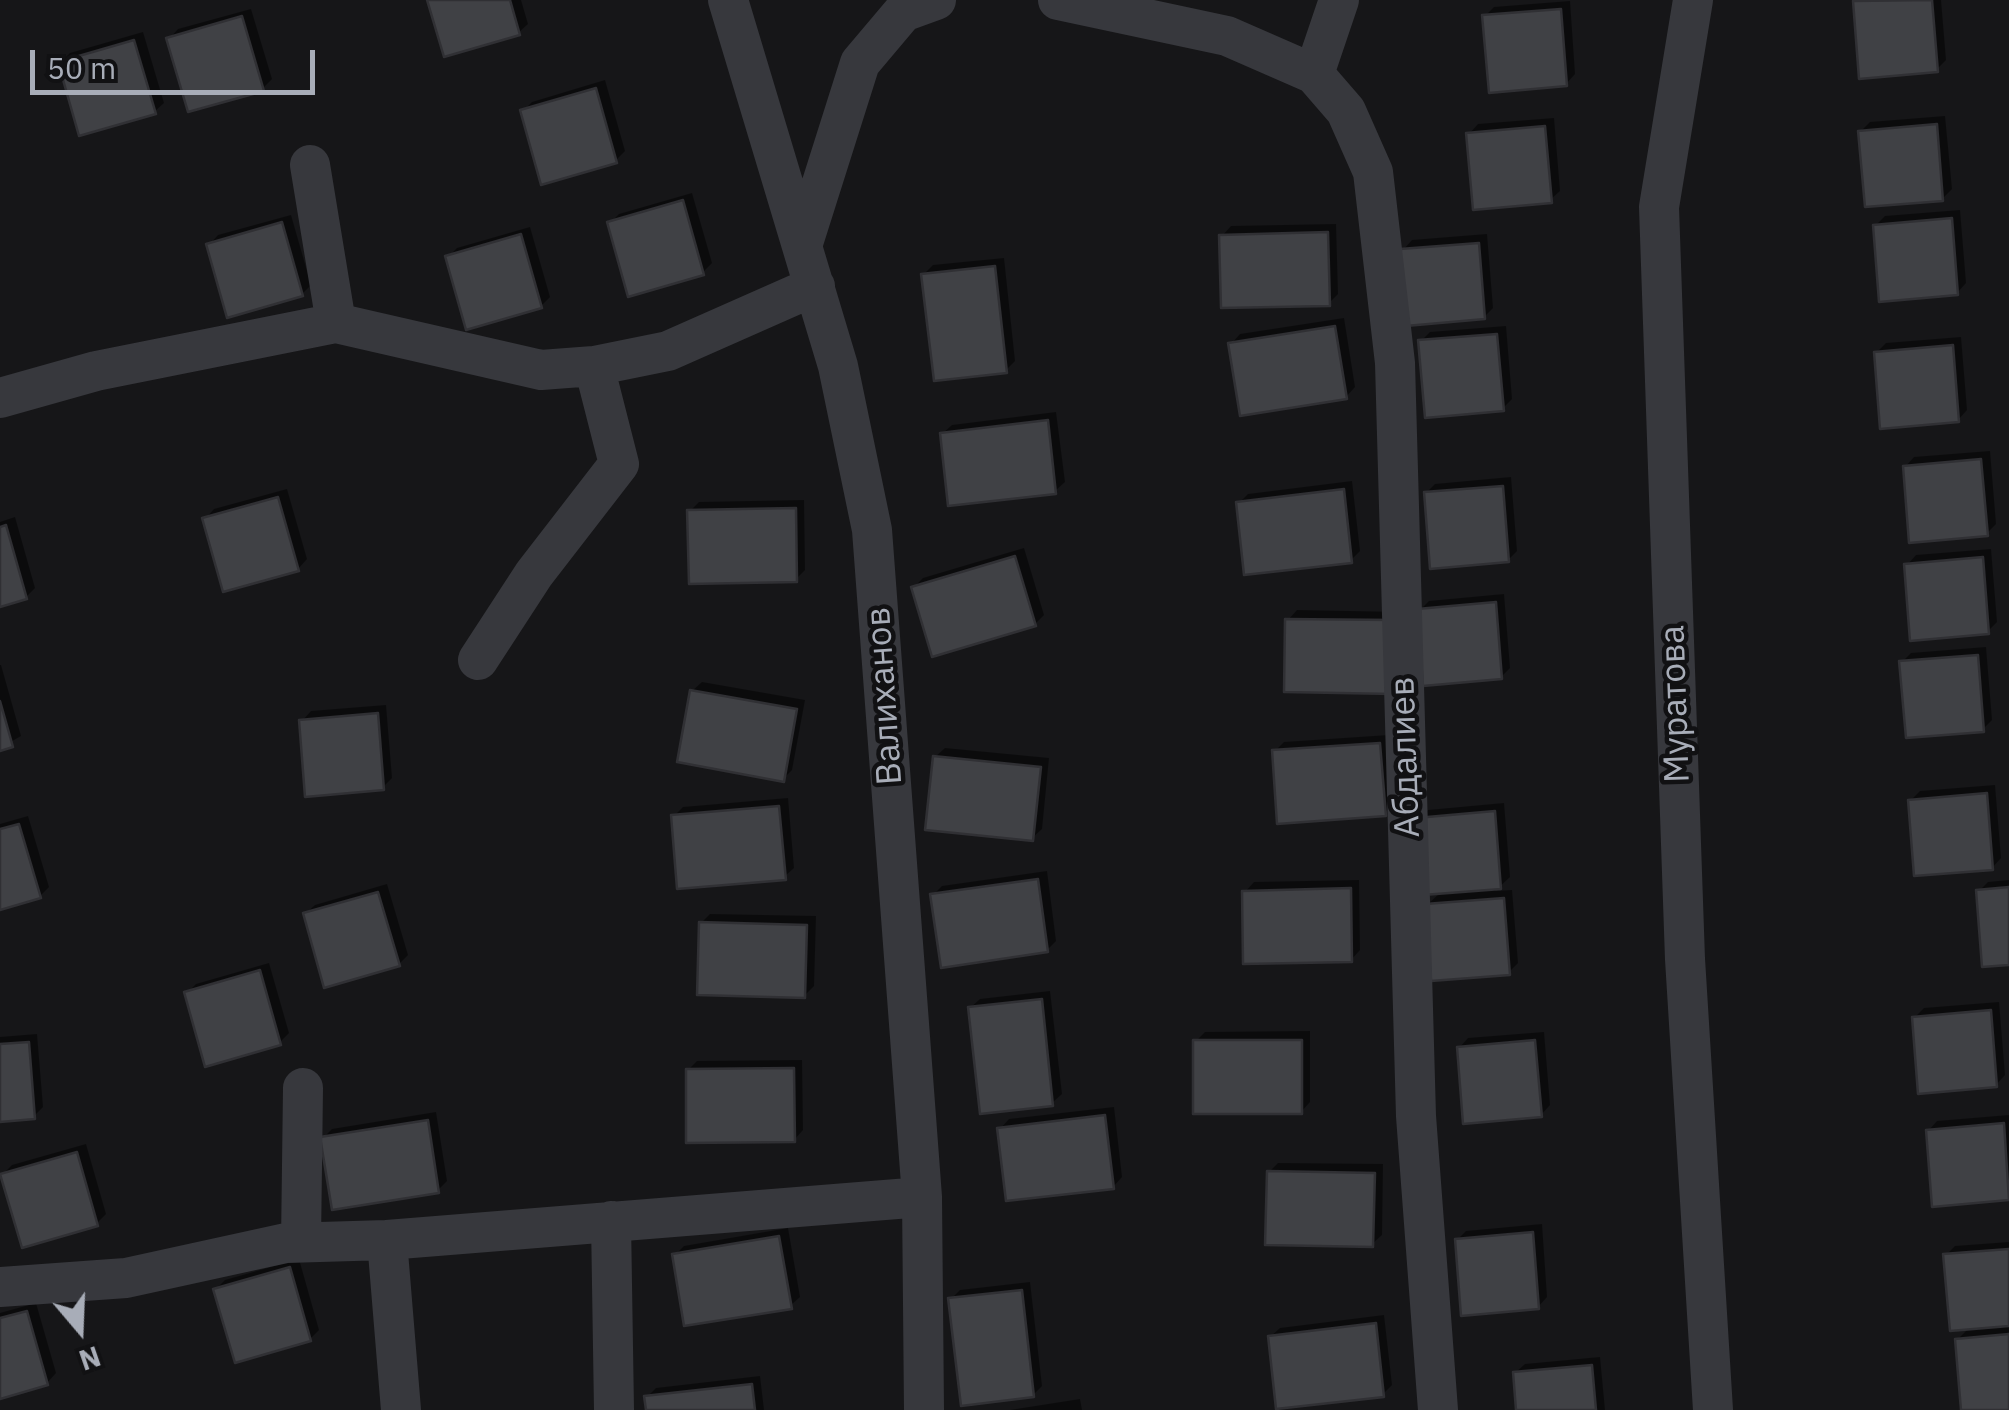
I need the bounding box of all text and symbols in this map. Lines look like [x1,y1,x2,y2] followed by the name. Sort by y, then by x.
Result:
[35,30,320,92] scale bar
[47,48,116,87] text: 50 m
[858,606,912,786] street label: Валиханов
[1652,624,1700,784] street label: Муратова
[1382,676,1430,838] street label: Абдалиев
[30,1280,130,1380] north arrow
[74,1338,106,1380] text: N

